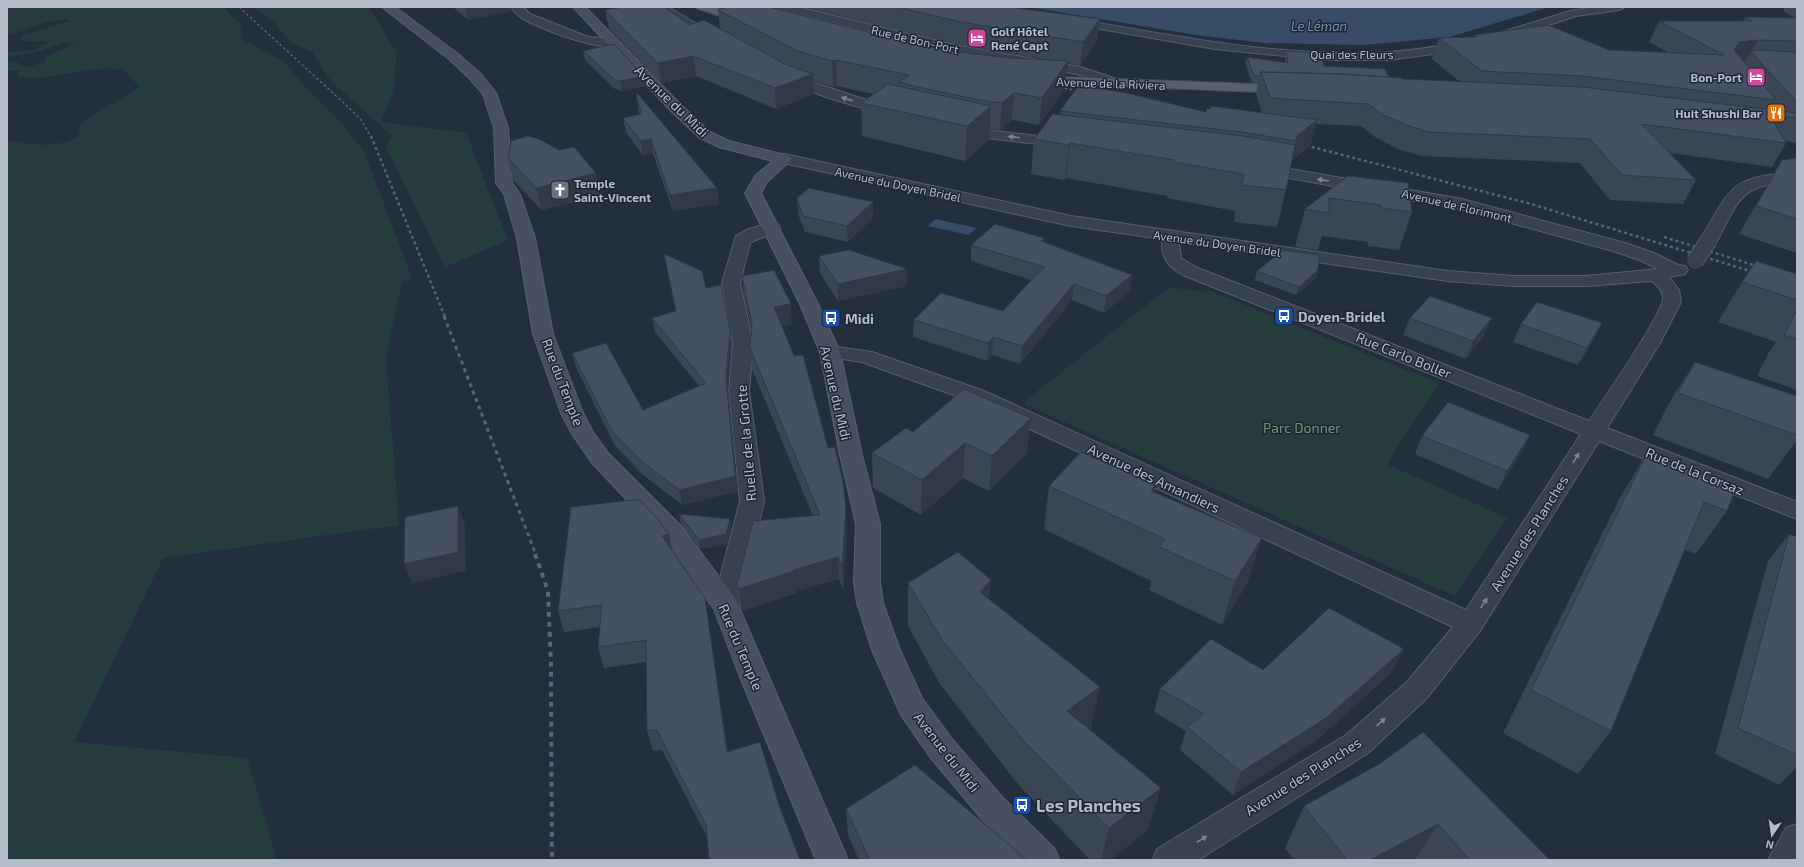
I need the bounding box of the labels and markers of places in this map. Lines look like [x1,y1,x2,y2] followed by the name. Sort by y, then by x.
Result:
[991,24,1048,52] place label: Golf Hôtel René Capt
[966,27,988,49] hotel icon: Golf Hôtel René Capt
[1745,66,1767,88] hotel icon: Bon-Port
[1691,70,1742,84] place label: Bon-Port
[1765,102,1787,124] restaurant icon: Huit Shushi Bar
[1675,106,1762,120] place label: Huit Shushi Bar
[574,176,651,204] place label: Temple Saint-Vincent
[549,179,571,201] church icon: Temple Saint-Vincent
[1273,305,1295,327] bus stop icon: Doyen-Bridel
[820,307,842,329] bus stop icon: Midi
[1298,308,1386,325] place label: Doyen-Bridel
[845,310,874,327] place label: Midi
[1011,794,1033,816] bus stop icon: Les Planches
[1036,795,1141,815] place label: Les Planches

